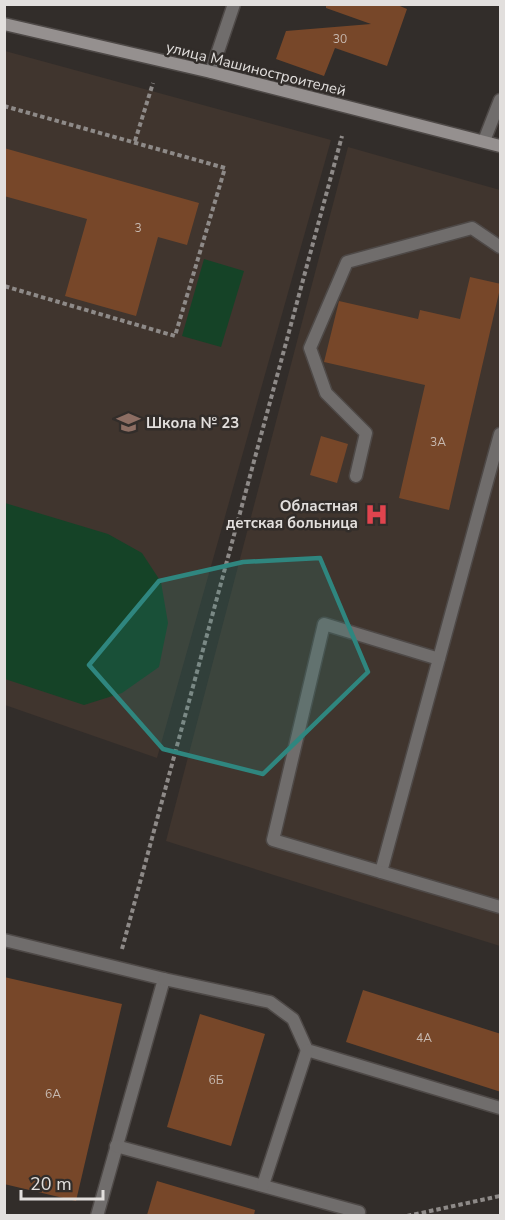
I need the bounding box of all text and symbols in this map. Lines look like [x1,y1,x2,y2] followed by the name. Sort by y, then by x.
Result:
[333,31,347,47] house number: 30
[164,37,348,101] street label: улица Машиностроителей
[134,220,142,236] house number: 3
[115,410,141,436] school or university icon: Школа № 23
[146,413,239,433] place label: Школа № 23
[430,434,446,450] house number: 3А
[226,496,358,533] place label: Областная детская больница
[363,502,389,528] hospital icon: Областная детская больница
[416,1030,432,1046] house number: 4А
[208,1072,224,1088] house number: 6Б
[45,1086,61,1102] house number: 6А
[21,1163,104,1201] scale bar
[30,1172,72,1196] text: 20 m

